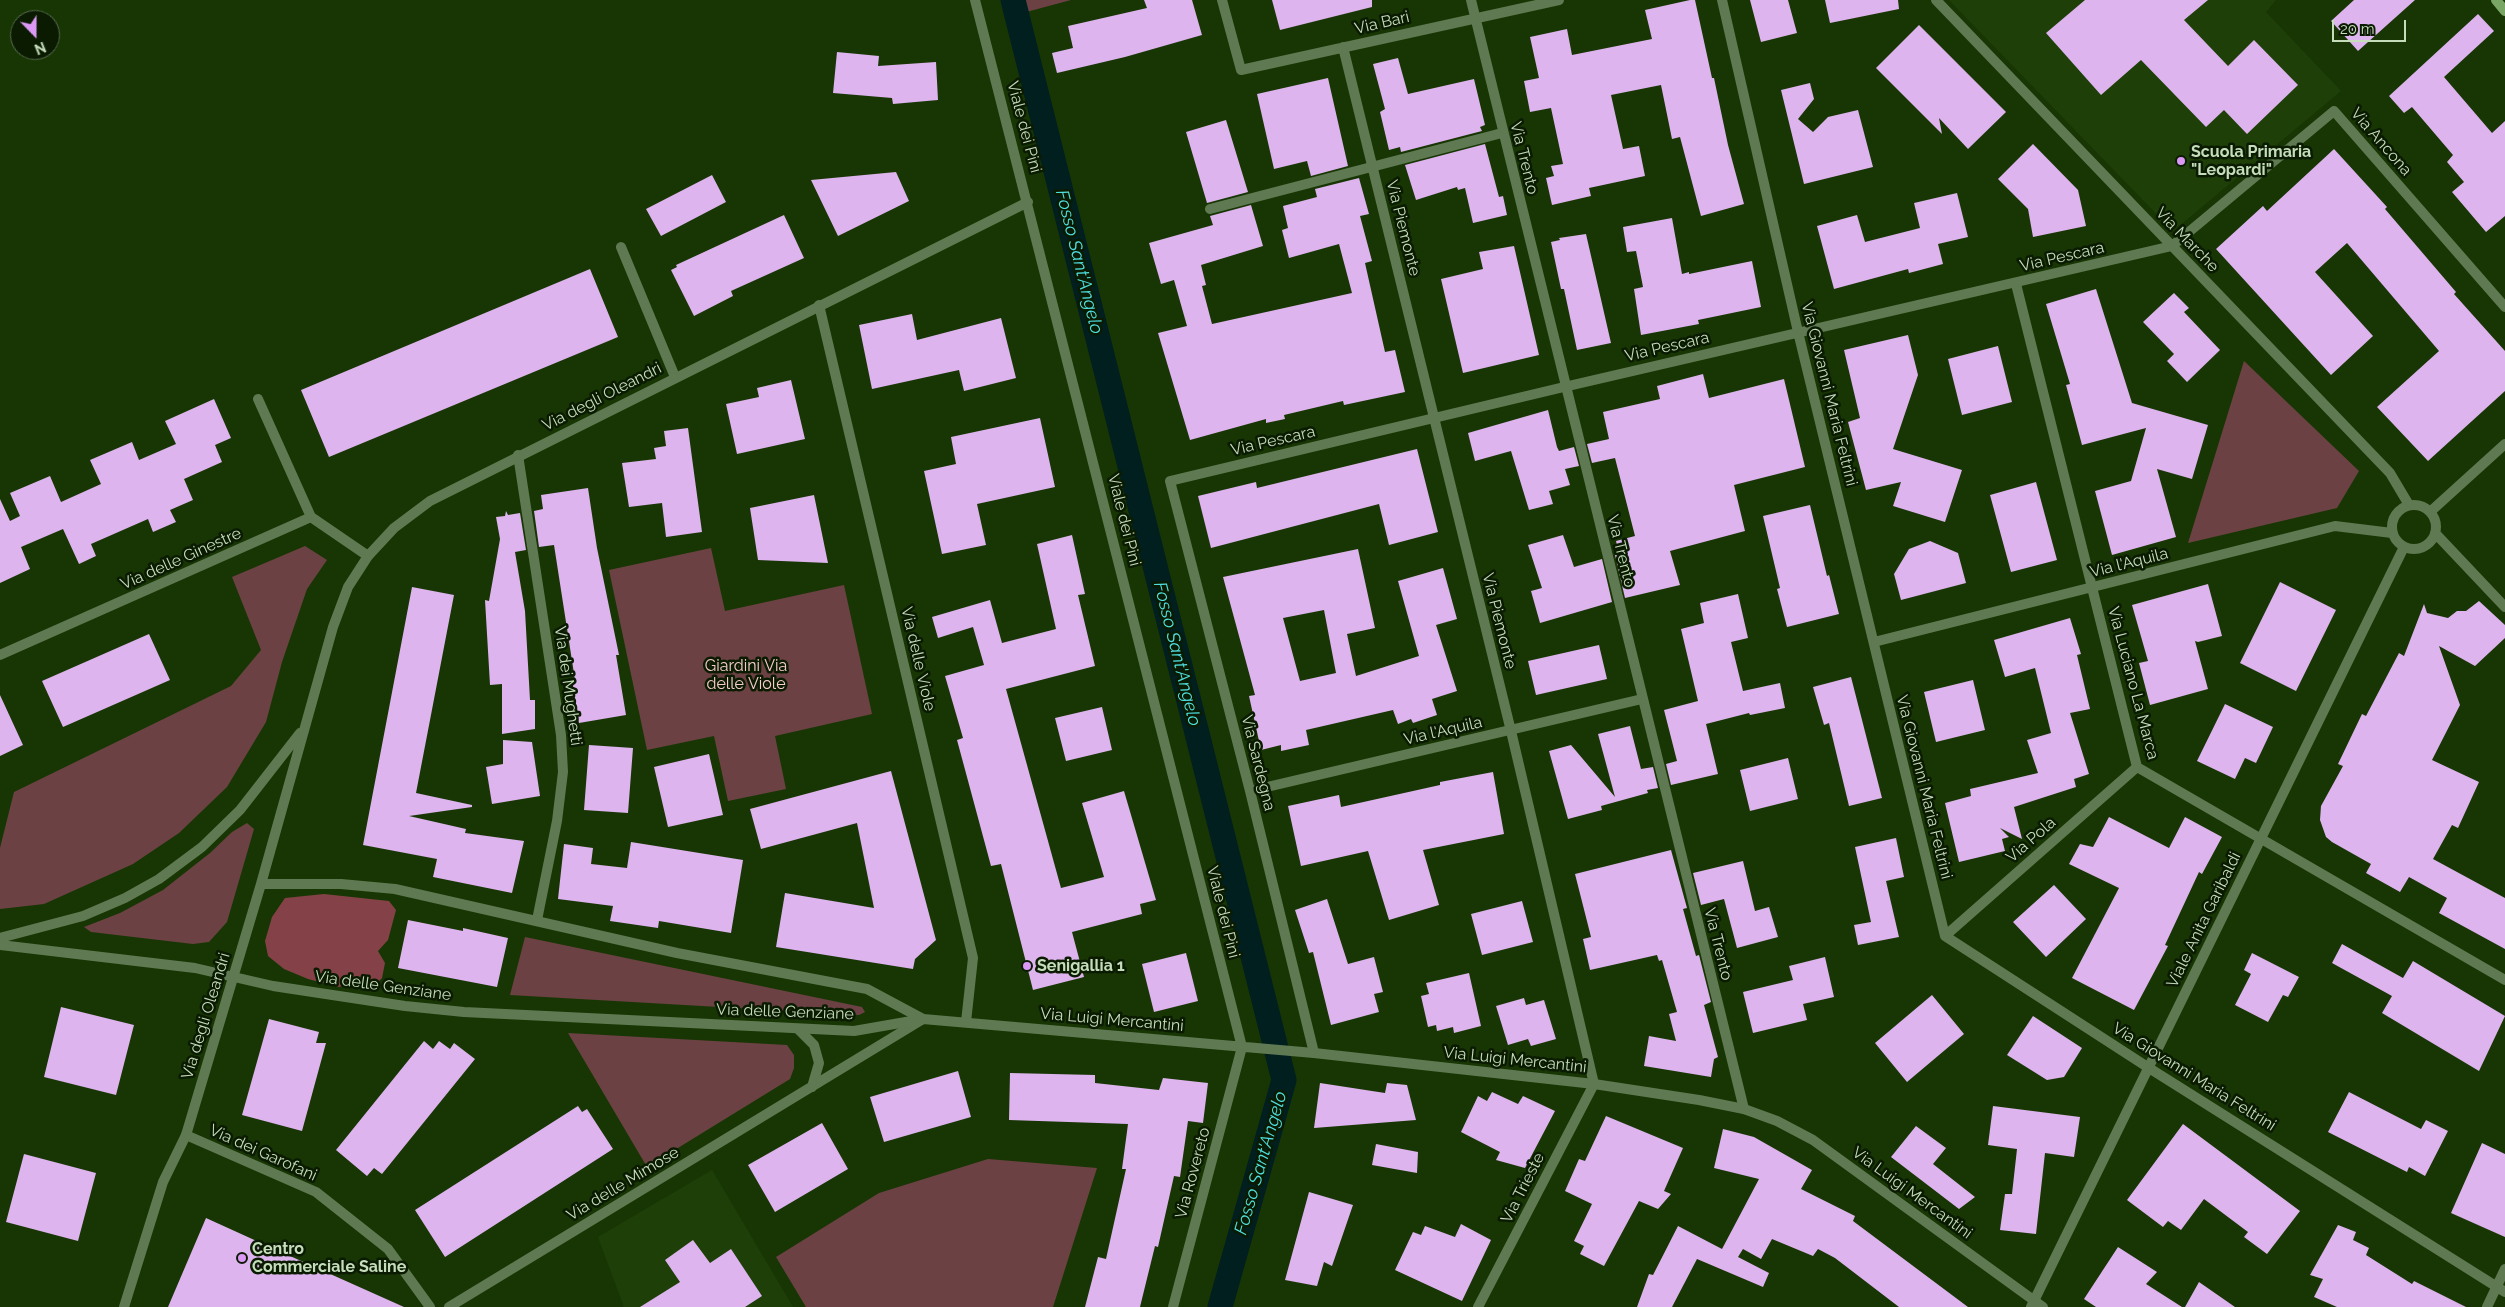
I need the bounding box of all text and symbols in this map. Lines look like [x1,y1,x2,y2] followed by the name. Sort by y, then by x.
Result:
[1353,7,1411,39] street label: Via Bari
[10,10,60,60] north arrow
[2335,10,2409,42] scale bar
[2340,20,2375,38] text: 20 m
[32,39,48,57] text: N
[1003,79,1045,175] street label: Viale dei Pini
[2346,104,2416,180] street label: Via Ancona
[1506,120,1542,196] street label: Via Trento
[2191,142,2311,180] place label: Scuola Primaria "Leopardi"
[2175,155,2187,167] marker: Scuola Primaria "Leopardi"
[1382,178,1424,278] street label: Via Piemonte
[1051,188,1107,336] water label: Fosso Sant'Angelo
[2151,204,2223,276] street label: Via Marche
[2018,238,2106,276] street label: Via Pescara
[1797,300,1861,488] street label: Via Giovanni Maria Feltrini
[1623,328,1711,366] street label: Via Pescara
[539,359,665,435] street label: Via degli Oleandri
[1229,422,1317,460] street label: Via Pescara
[1103,472,1145,568] street label: Viale dei Pini
[1603,513,1639,589] street label: Via Trento
[118,524,244,594] street label: Via delle Ginestre
[2088,544,2170,582] street label: Via l'Aquila
[1478,571,1520,671] street label: Via Piemonte
[1149,580,1205,728] water label: Fosso Sant'Angelo
[2103,604,2163,762] street label: Via Luciano La Marca
[897,605,939,713] street label: Via delle Viole
[550,625,586,747] street label: Via dei Mughetti
[705,656,787,694] park label: Giardini Via delle Viole
[1892,693,1956,881] street label: Via Giovanni Maria Feltrini
[1237,713,1279,813] street label: Via Sardegna
[1402,713,1484,749] street label: Via l'Aquila
[2002,813,2060,867] street label: Via Pola
[2163,849,2245,991] street label: Viale Anita Garibaldi
[1202,864,1244,960] street label: Viale dei Pini
[1700,906,1736,982] street label: Via Trento
[178,950,234,1082] street label: Via degli Oleandri
[1037,956,1125,976] place label: Senigallia 1
[1021,960,1033,972] marker: Senigallia 1
[314,967,452,1005] street label: Via delle Genziane
[716,1000,854,1024] street label: Via delle Genziane
[1039,1004,1185,1036] street label: Via Luigi Mercantini
[2109,1019,2279,1135] street label: Via Giovanni Maria Feltrini
[1442,1043,1588,1077] street label: Via Luigi Mercantini
[1230,1089,1292,1237] water label: Fosso Sant'Angelo
[206,1121,320,1185] street label: Via dei Garofani
[1172,1125,1214,1221] street label: Via Rovereto
[563,1143,683,1225] street label: Via delle Mimose
[1848,1143,1976,1243] street label: Via Luigi Mercantini
[1497,1150,1549,1226] street label: Via Trieste
[252,1239,406,1277] place label: Centro Commerciale Saline
[236,1252,248,1264] marker: Centro Commerciale Saline

